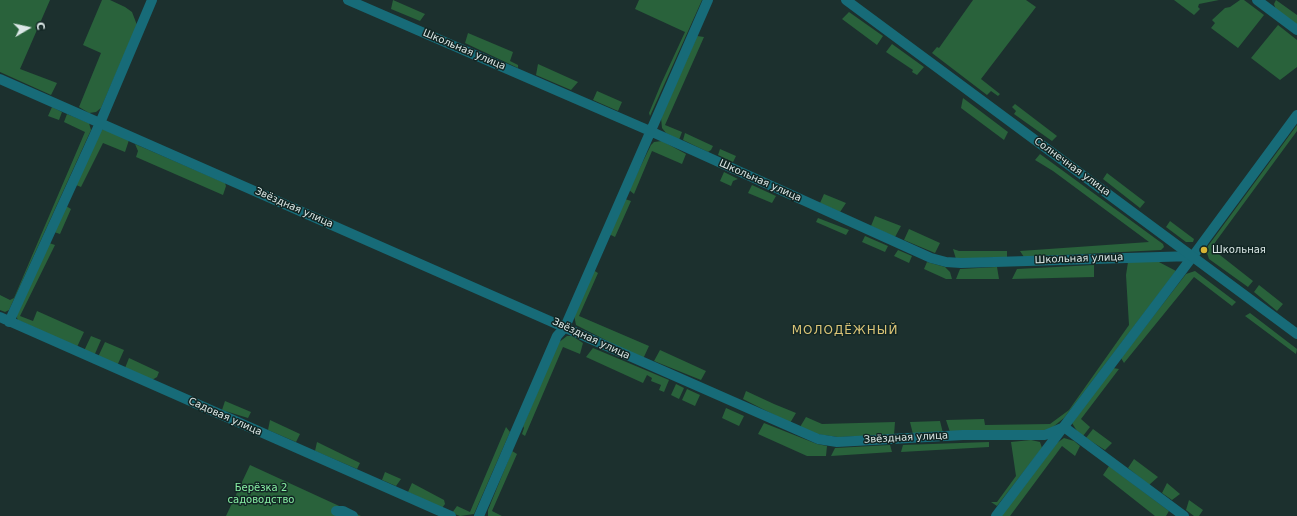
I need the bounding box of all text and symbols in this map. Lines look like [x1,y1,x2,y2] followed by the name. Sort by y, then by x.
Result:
[8,8,48,48] north arrow
[33,21,47,31] text: С
[421,27,507,73] street label: Школьная улица
[1031,135,1113,199] street label: Солнечная улица
[717,157,803,205] street label: Школьная улица
[253,185,335,231] street label: Звёздная улица
[1212,244,1266,256] place label: Школьная
[1199,245,1209,255] marker: Школьная
[1034,251,1124,267] street label: Школьная улица
[550,316,632,362] street label: Звёздная улица
[792,324,898,338] district label: МОЛОДЁЖНЫЙ
[186,395,264,439] street label: Садовая улица
[864,430,948,446] street label: Звёздная улица
[228,482,294,506] park label: Берёзка 2 садоводство

